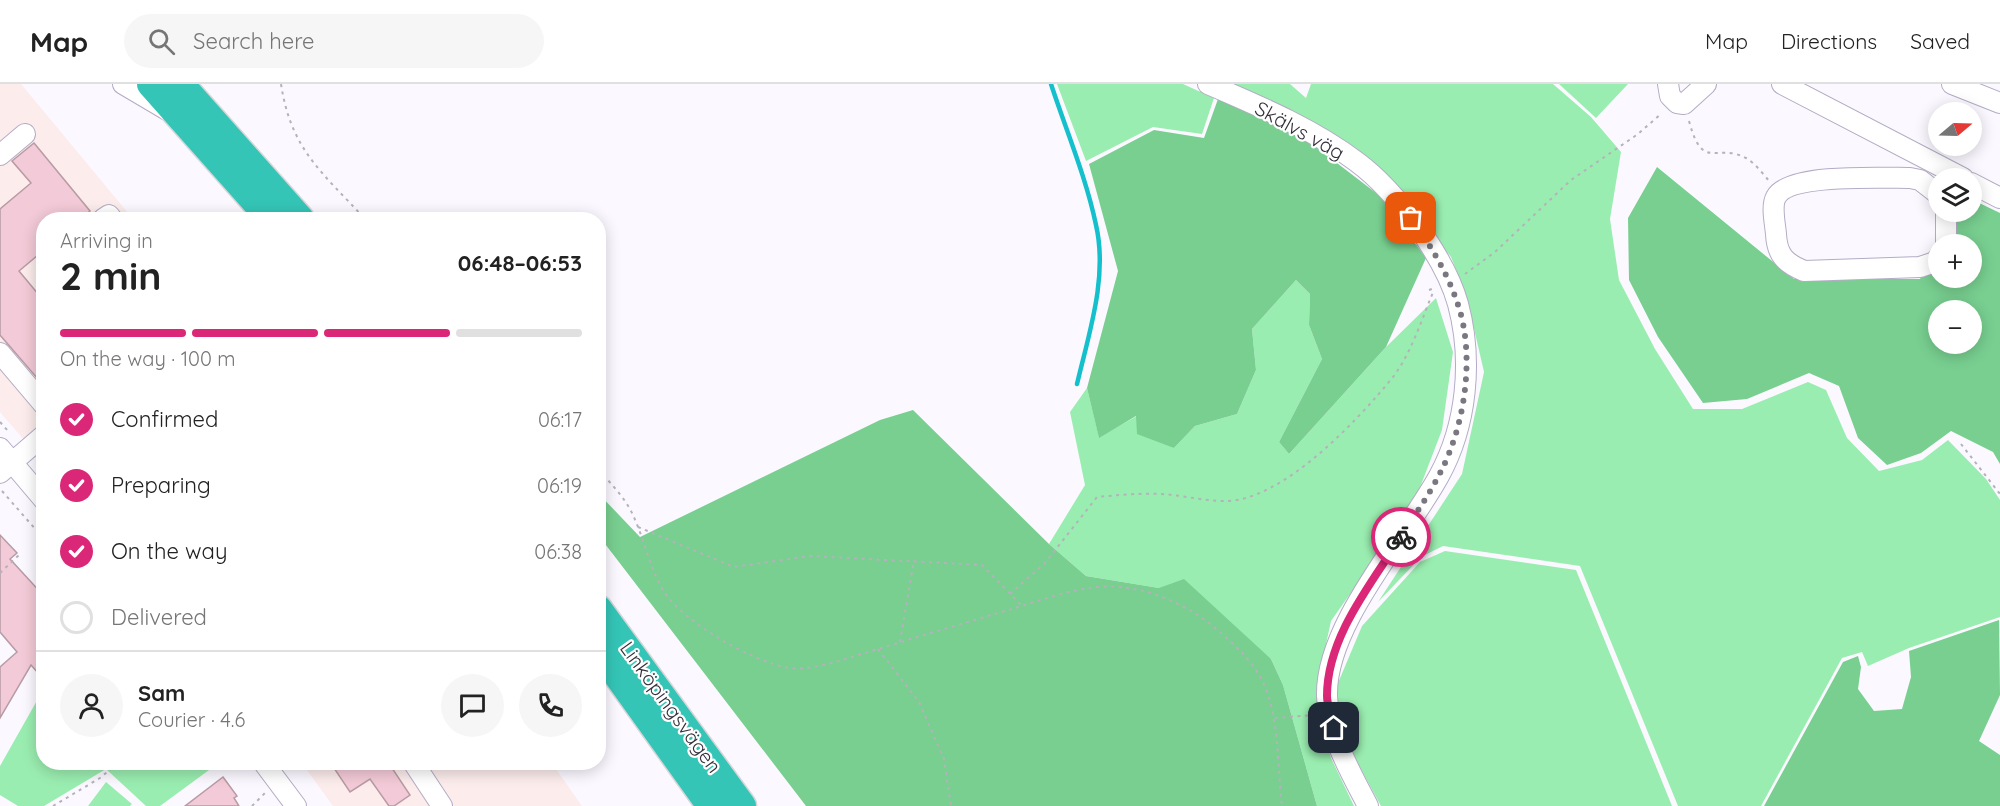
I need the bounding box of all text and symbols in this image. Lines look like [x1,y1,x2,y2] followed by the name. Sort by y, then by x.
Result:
[124,14,544,68] search box
[30,24,88,59] text: Map
[145,25,178,58] icon: search
[193,27,315,55] text: Search here
[1705,28,1748,54] text: Map
[1781,28,1877,54] text: Directions
[1910,28,1970,54] text: Saved
[1251,95,1349,165] street label: Skälvs väg
[1928,102,1982,156] north arrow
[1928,102,1982,354] map controls
[1928,168,1982,222] button: layers
[1385,192,1436,243] pin
[1394,201,1427,234] icon: bag
[60,228,153,253] text: Arriving in
[1928,234,1982,288] button: +
[458,249,582,277] text: 06:48–06:53
[60,251,162,300] text: 2 min
[1928,300,1982,354] button: −
[60,346,236,371] text: On the way · 100 m
[60,403,93,436] icon: check
[111,405,218,433] text: Confirmed
[538,407,582,432] text: 06:17
[60,469,93,502] icon: check
[111,471,211,499] text: Preparing
[537,473,582,498] text: 06:19
[1371,507,1431,567] courier
[1385,521,1418,554] icon: bike
[60,535,93,568] icon: check
[111,537,227,565] text: On the way
[534,539,582,564] text: 06:38
[111,603,207,631] text: Delivered
[615,636,727,778] street label: Linköpingsvägen
[60,674,123,737] button: person
[441,674,504,737] button: chat
[519,674,582,737] button: phone
[138,679,185,707] text: Sam
[1308,702,1359,753] pin
[138,707,245,732] text: Courier · 4.6
[1317,711,1350,744] icon: home

